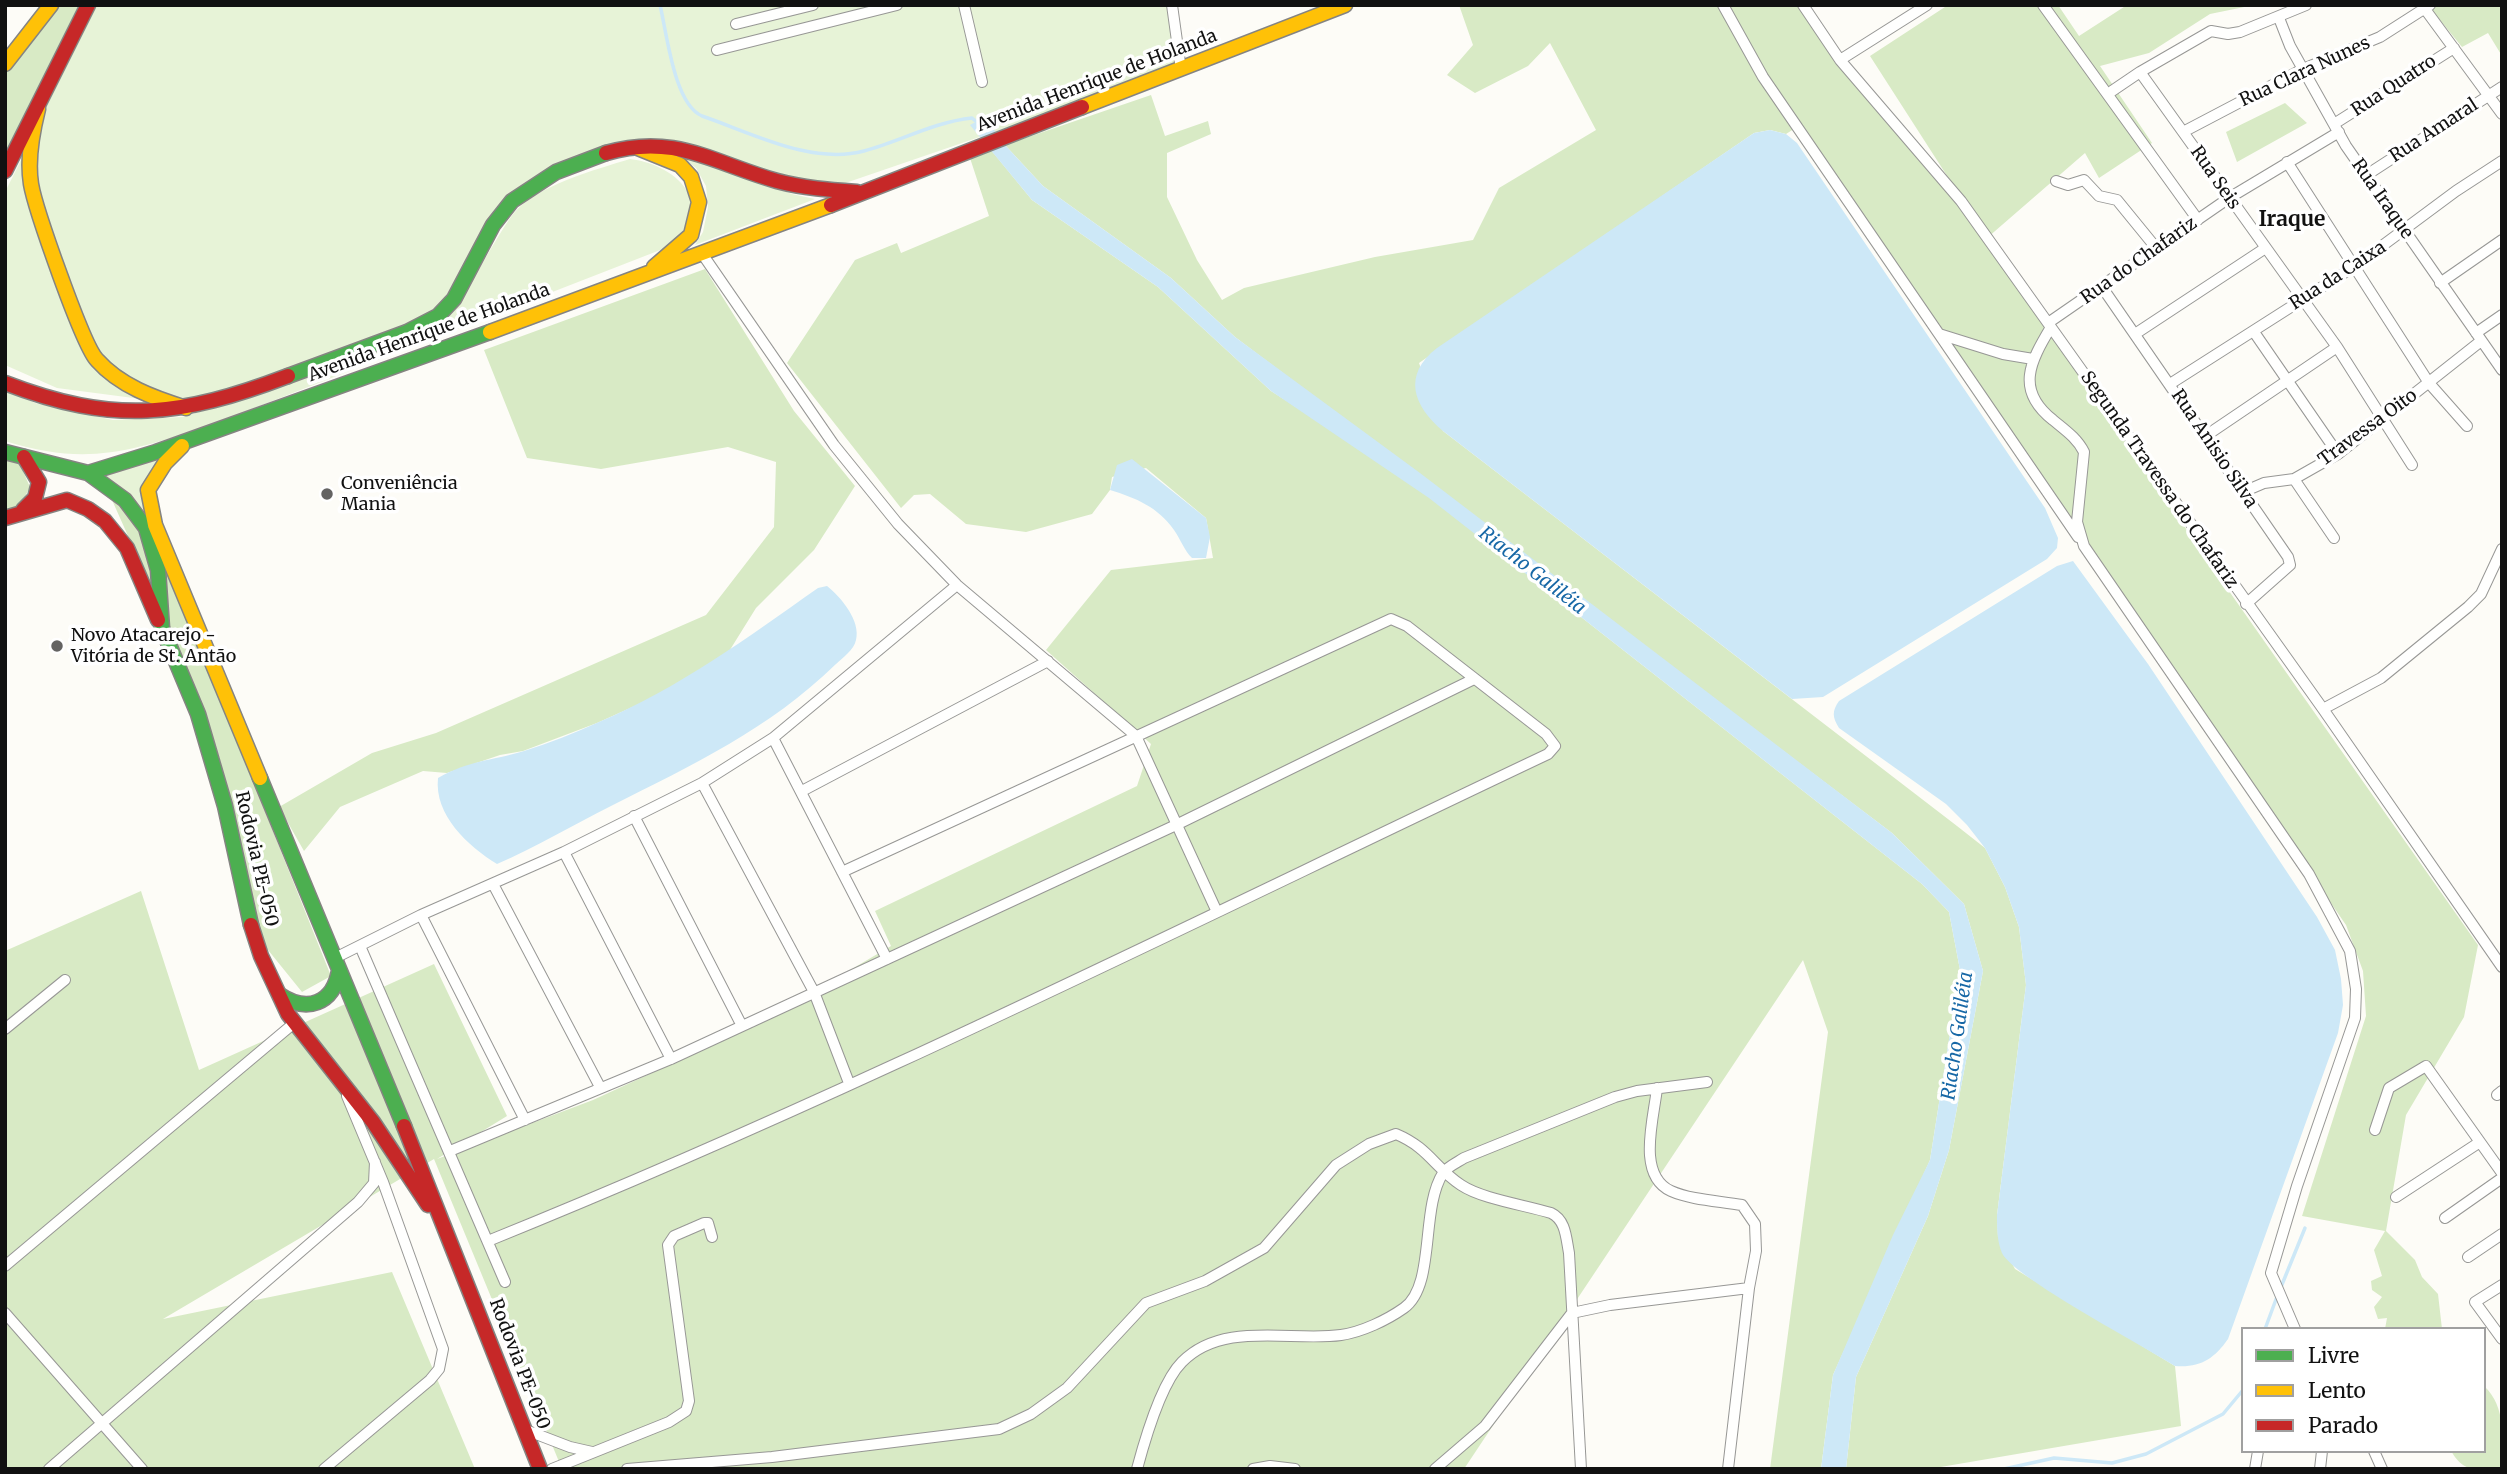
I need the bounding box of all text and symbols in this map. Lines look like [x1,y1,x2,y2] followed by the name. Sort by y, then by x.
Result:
[974,25,1220,137] street label: Avenida Henrique de Holanda
[2236,32,2374,112] street label: Rua Clara Nunes
[2348,51,2440,121] street label: Rua Quatro
[2386,94,2482,168] street label: Rua Amaral
[2185,142,2245,214] street label: Rua Seis
[2347,155,2417,243] street label: Rua Iraque
[2259,207,2325,233] district label: Iraque
[2077,213,2201,309] street label: Rua do Chafariz
[2286,237,2390,315] street label: Rua da Caixa
[305,279,553,387] street label: Avenida Henrique de Holanda
[2076,367,2242,593] street label: Segunda Travessa do Chafariz
[2314,385,2422,471] street label: Travessa Oito
[2166,386,2262,512] street label: Rua Anisio Silva
[341,473,458,516] place label: Conveniência Mania
[319,486,335,502] marker: Conveniência Mania
[1474,522,1590,620] water label: Riacho Galiléia
[71,625,236,668] place label: Novo Atacarejo - Vitória de St. Antão
[49,638,65,654] marker: Novo Atacarejo - Vitória de St. Antão
[230,789,282,929] street label: Rodovia PE-050
[1938,971,1978,1101] water label: Riacho Galiléia
[484,1295,554,1433] street label: Rodovia PE-050
[2241,1327,2486,1453] legend
[2308,1342,2359,1369] text: Livre
[2308,1377,2366,1404] text: Lento
[2308,1412,2378,1439] text: Parado

